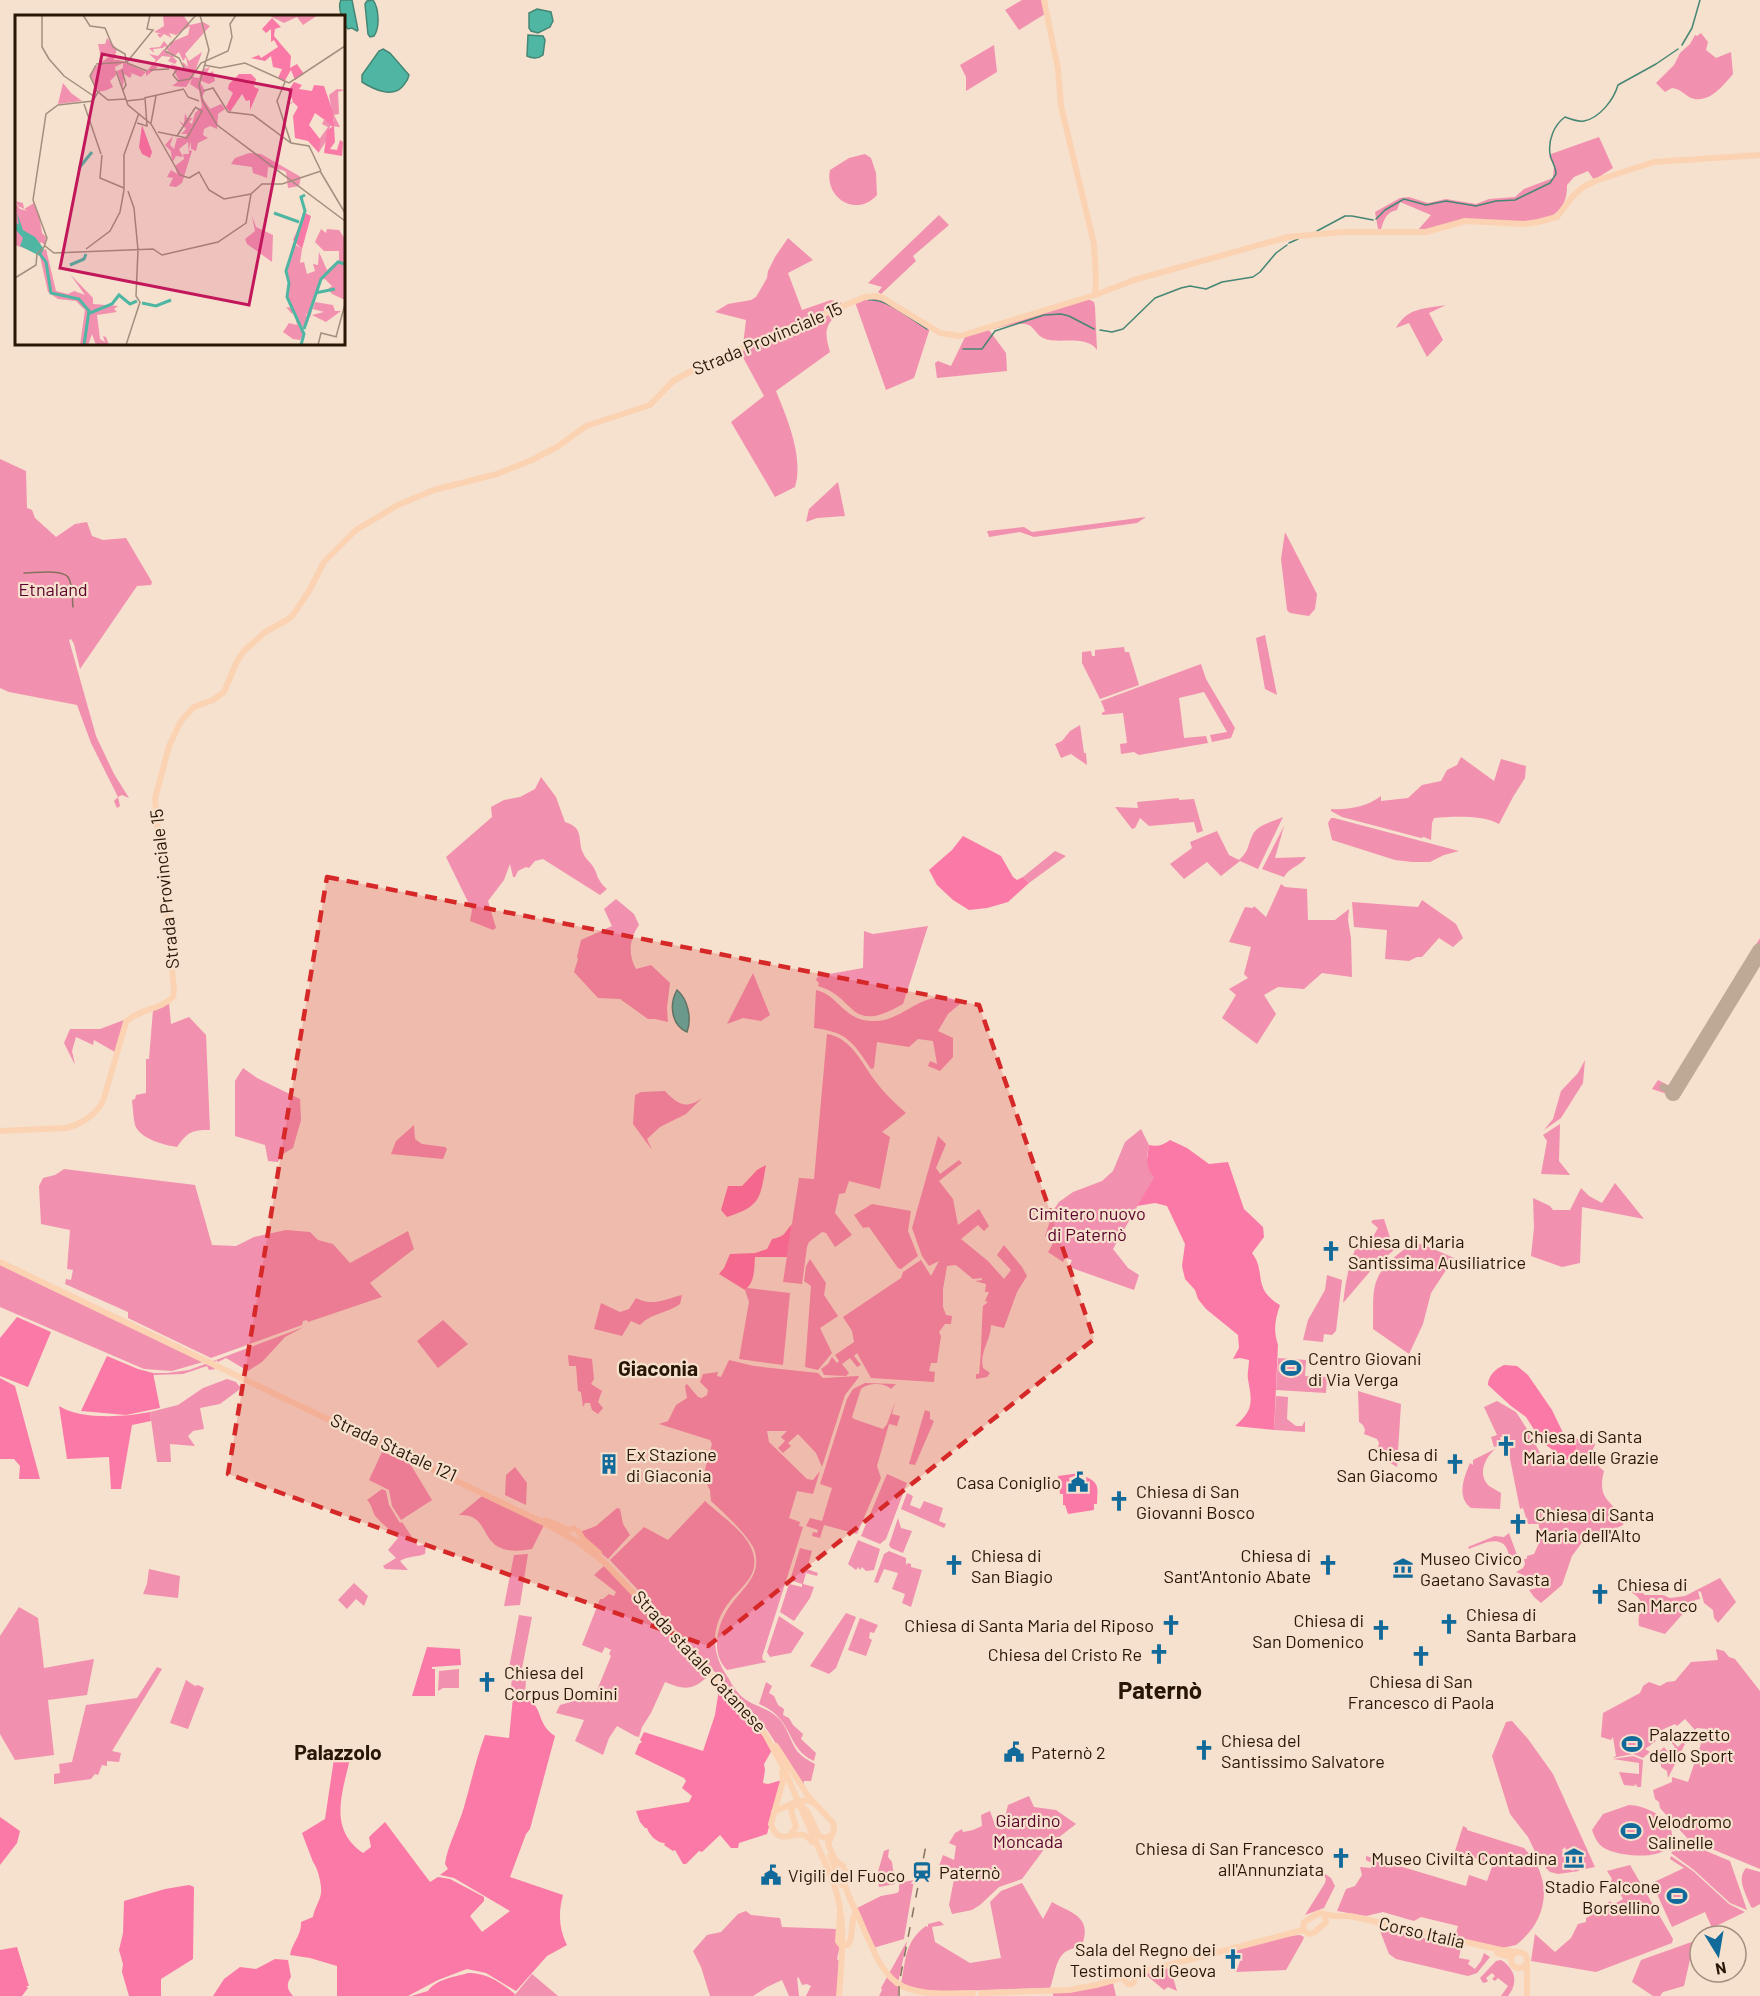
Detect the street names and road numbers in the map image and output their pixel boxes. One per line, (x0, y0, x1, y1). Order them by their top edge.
street label: Strada Provinciale 15 (689, 296, 845, 380)
street label: Strada Provinciale 15 (145, 808, 183, 970)
street label: Strada Statale 121 (327, 1408, 461, 1486)
street label: Strada statale Catanese (629, 1586, 771, 1736)
street label: Corso Italia (1377, 1911, 1467, 1953)

